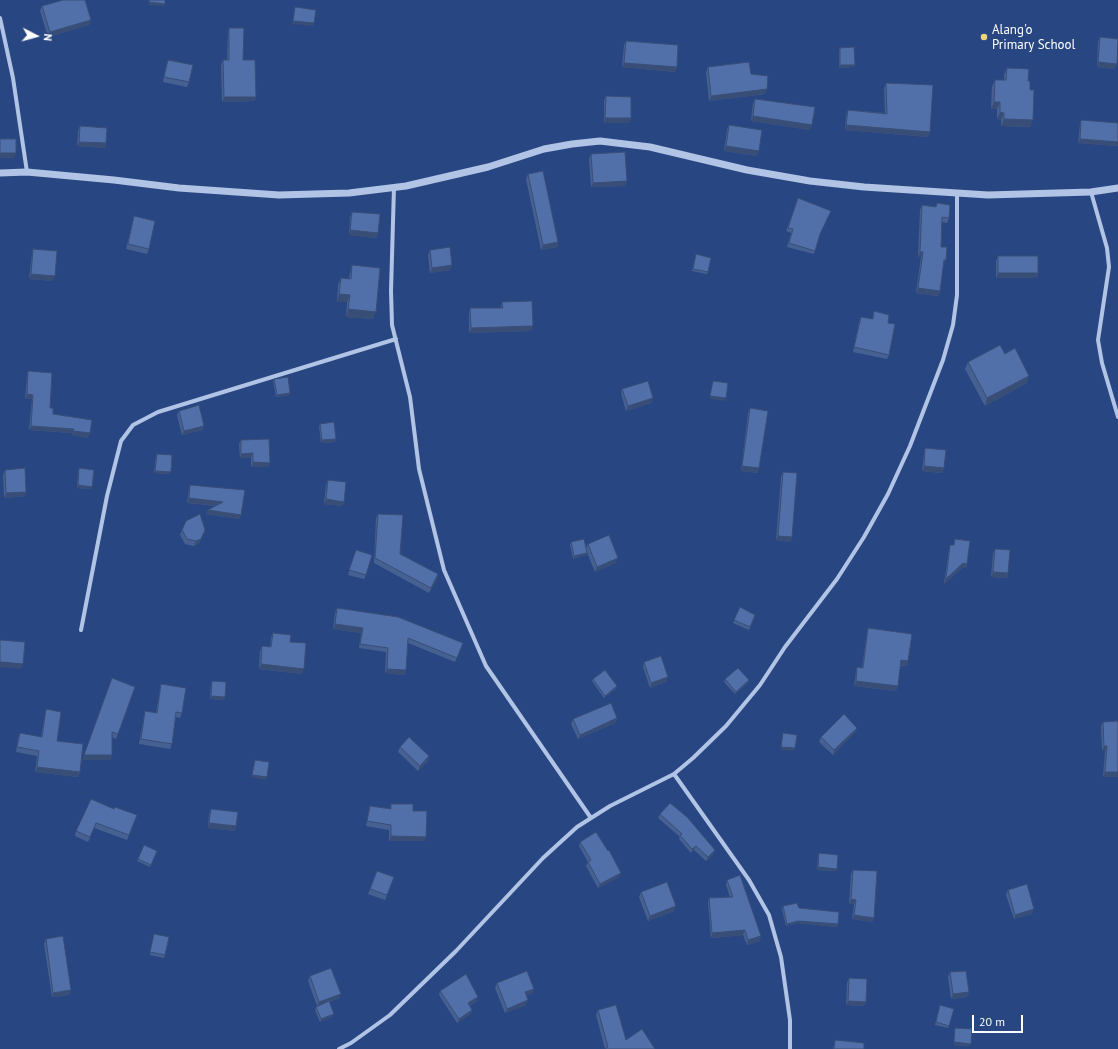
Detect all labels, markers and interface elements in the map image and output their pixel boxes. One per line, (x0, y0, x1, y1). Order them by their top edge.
north arrow (16, 16, 56, 56)
place label: Alang'o Primary School (992, 22, 1075, 53)
marker: Alang'o Primary School (979, 32, 989, 42)
text: N (41, 33, 55, 42)
scale bar (974, 1007, 1025, 1033)
text: 20 m (979, 1014, 1005, 1029)

